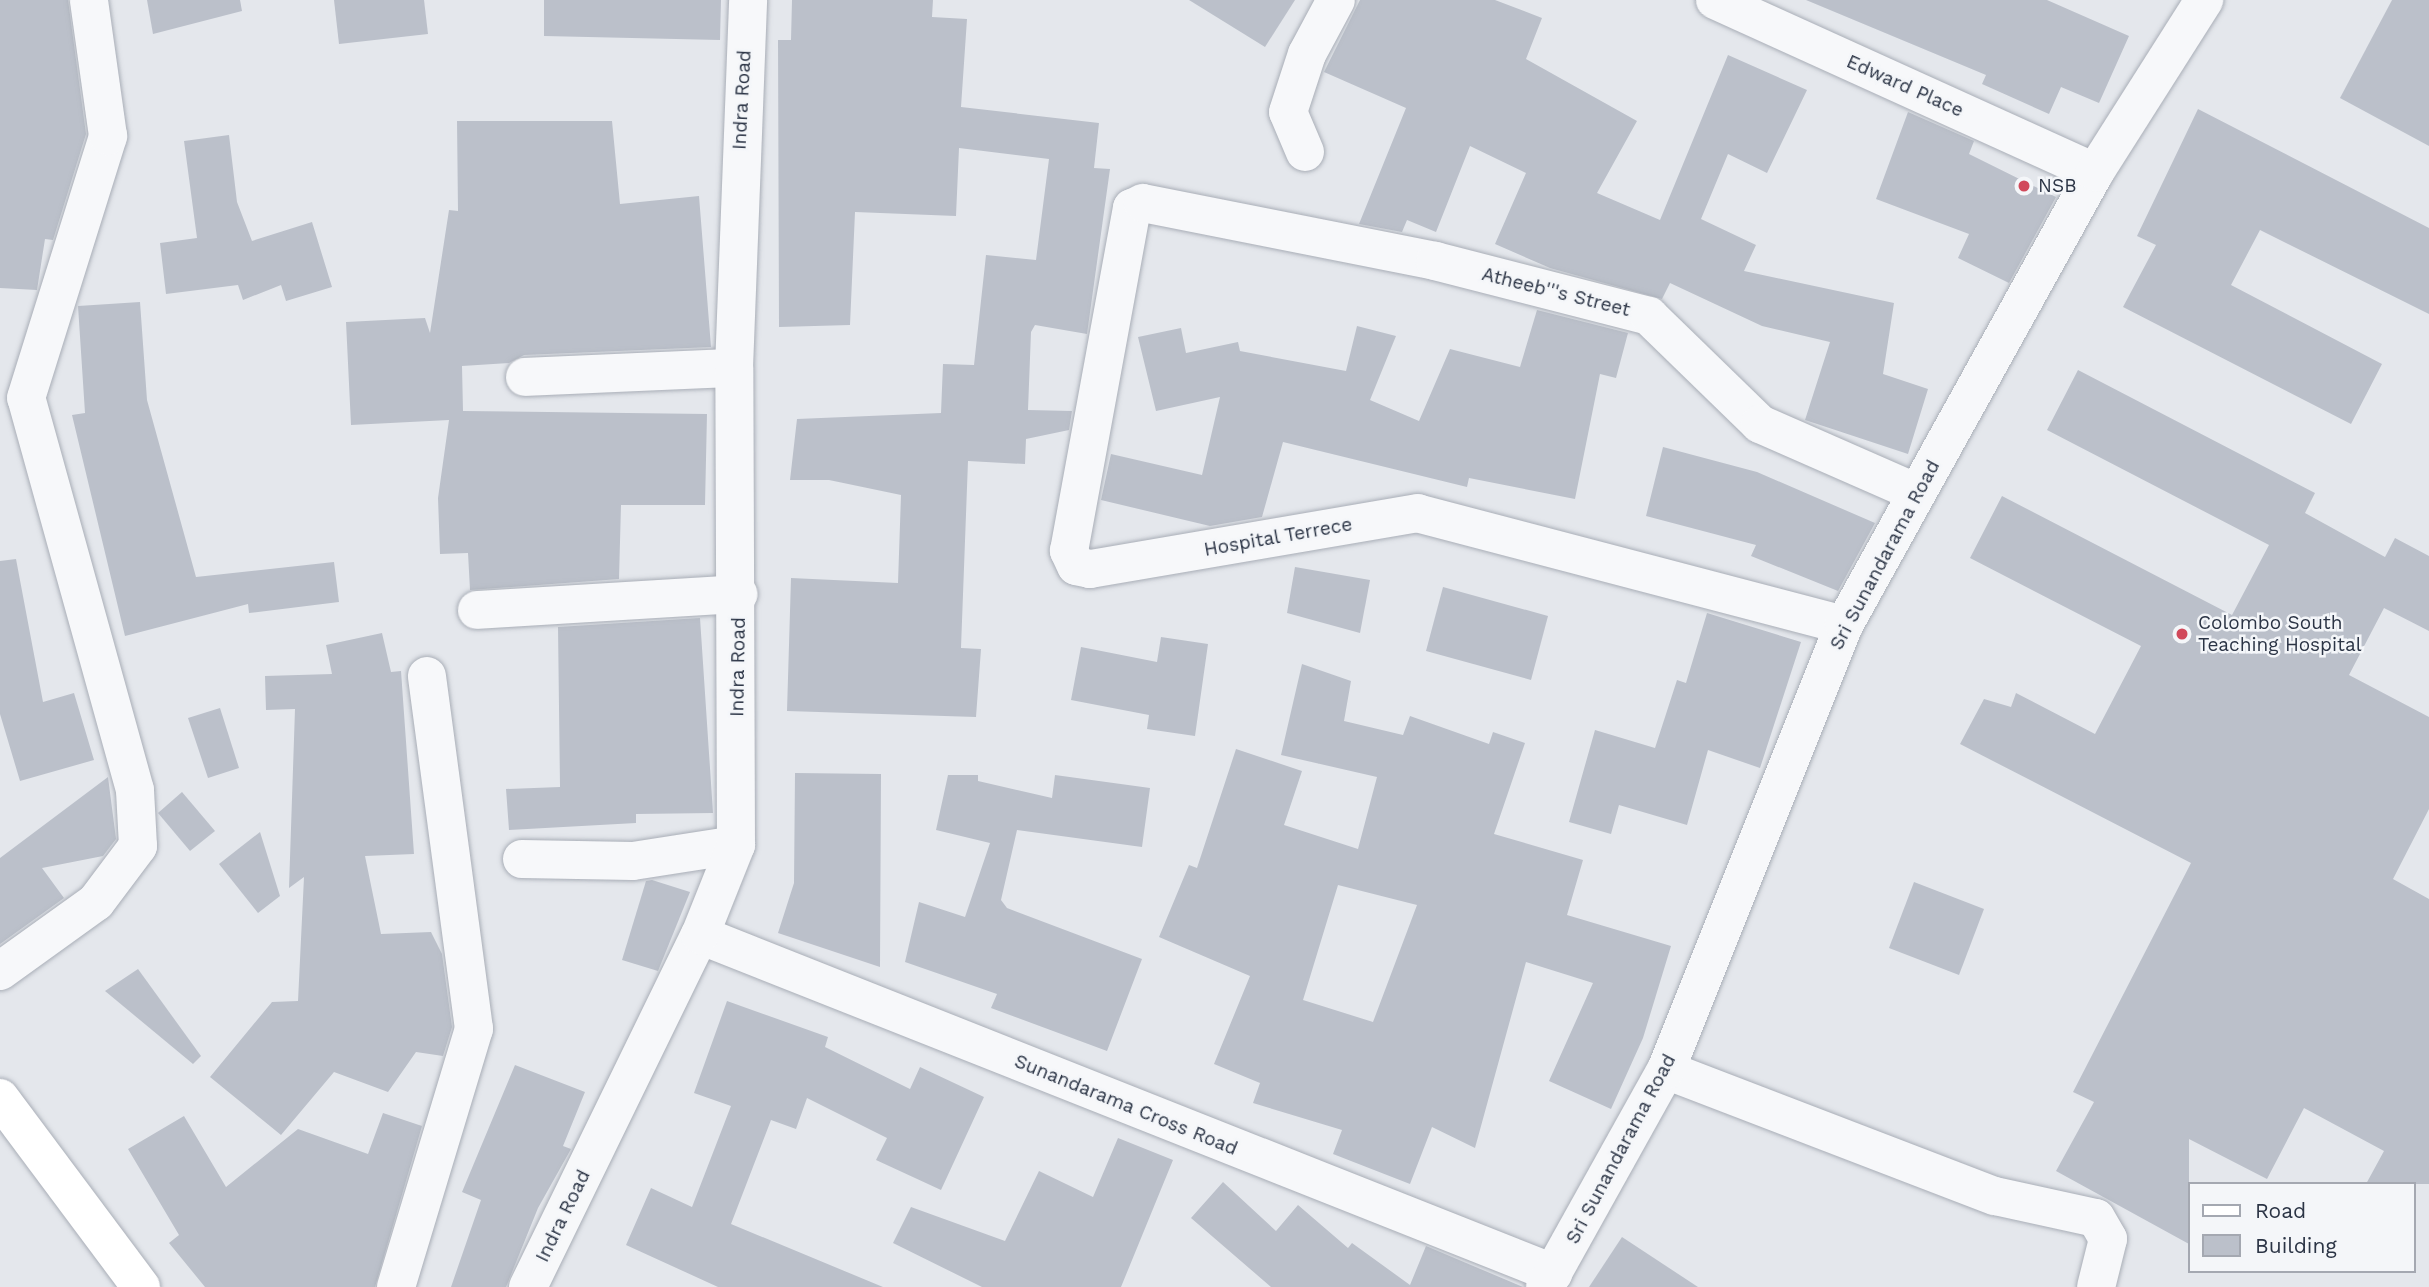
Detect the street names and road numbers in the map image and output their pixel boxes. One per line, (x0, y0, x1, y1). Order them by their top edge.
street label: Indra Road (728, 49, 756, 151)
street label: Edward Place (1843, 50, 1967, 122)
street label: Atheeb'''s Street (1480, 263, 1632, 321)
street label: Sri Sunandarama Road (1825, 456, 1945, 654)
street label: Hospital Terrece (1202, 513, 1354, 561)
street label: Indra Road (726, 617, 750, 717)
street label: Sunandarama Cross Road (1011, 1050, 1241, 1160)
street label: Sri Sunandarama Road (1561, 1050, 1681, 1248)
street label: Indra Road (531, 1166, 595, 1266)

